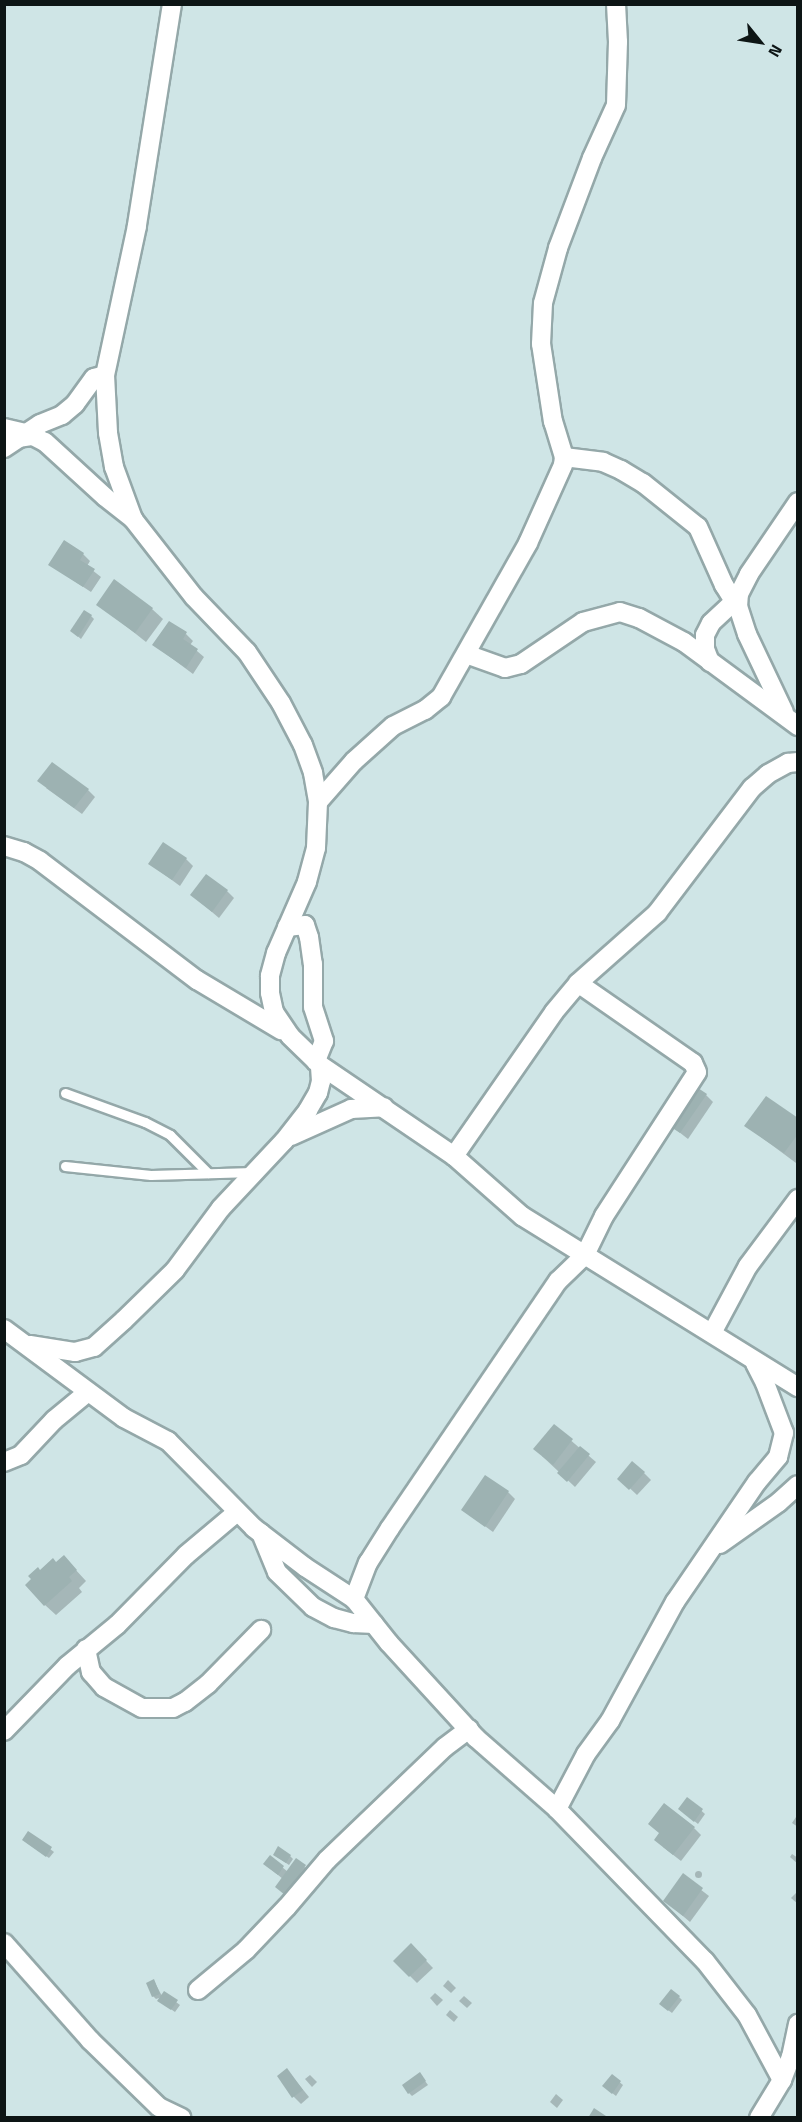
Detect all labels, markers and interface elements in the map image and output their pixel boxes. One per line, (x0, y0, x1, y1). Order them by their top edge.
north arrow (730, 12, 790, 72)
text: N (762, 40, 789, 62)

